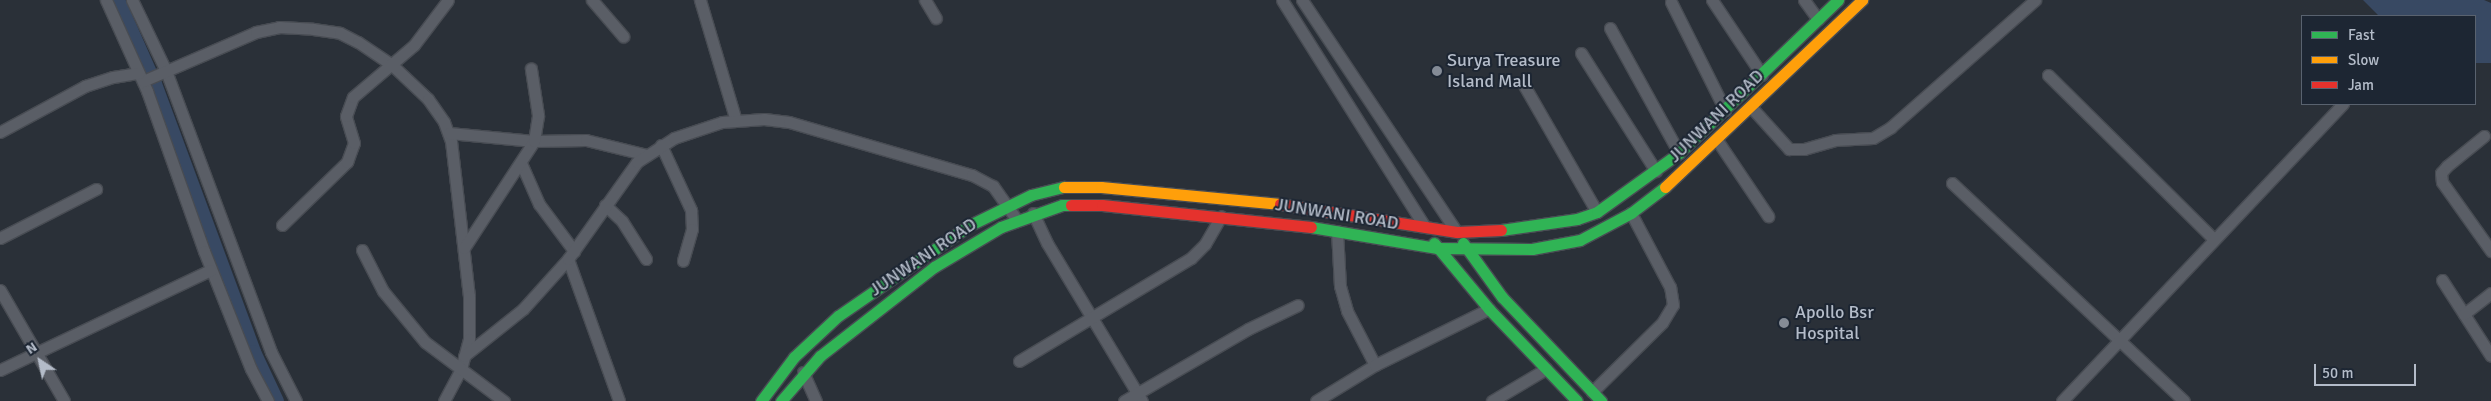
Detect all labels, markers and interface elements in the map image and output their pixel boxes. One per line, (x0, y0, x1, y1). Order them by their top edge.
legend (2301, 15, 2476, 105)
text: Fast (2348, 26, 2375, 44)
place label: Surya Treasure Island Mall (1447, 50, 1561, 92)
text: Slow (2348, 51, 2379, 69)
marker: Surya Treasure Island Mall (1431, 65, 1443, 77)
street label: JUNWANI ROAD (1664, 65, 1768, 167)
text: Jam (2348, 76, 2374, 94)
street label: JUNWANI ROAD (1274, 194, 1400, 234)
street label: JUNWANI ROAD (865, 213, 981, 301)
place label: Apollo Bsr Hospital (1795, 302, 1874, 344)
marker: Apollo Bsr Hospital (1777, 316, 1791, 330)
north arrow (15, 336, 65, 386)
text: N (23, 338, 40, 358)
scale bar (2316, 354, 2418, 386)
text: 50 m (2322, 364, 2353, 382)

